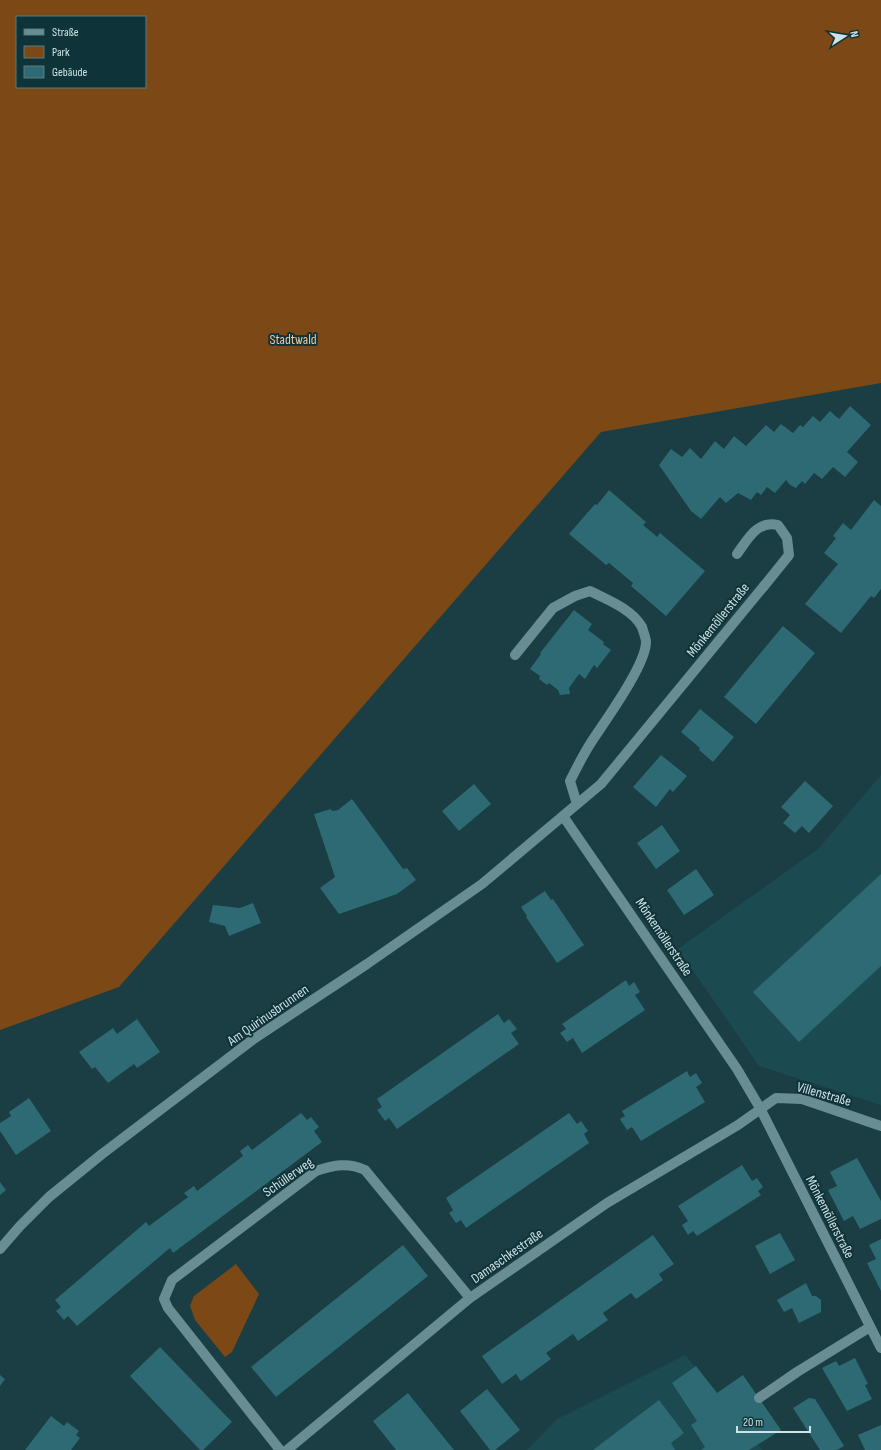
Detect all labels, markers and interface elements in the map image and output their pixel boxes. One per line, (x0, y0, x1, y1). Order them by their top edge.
legend (16, 16, 146, 88)
north arrow (825, 16, 865, 56)
text: Straße (52, 25, 79, 40)
text: N (847, 30, 861, 38)
text: Park (52, 45, 70, 60)
text: Gebäude (52, 65, 87, 80)
park label: Stadtwald (269, 331, 317, 348)
street label: Mönkemöllerstraße (683, 580, 753, 660)
street label: Mönkemöllerstraße (632, 895, 696, 979)
street label: Am Quirinusbrunnen (223, 981, 312, 1050)
street label: Villenstraße (795, 1078, 853, 1110)
street label: Schüllerweg (260, 1153, 317, 1200)
street label: Mönkemöllerstraße (802, 1173, 858, 1261)
street label: Damaschkestraße (468, 1225, 546, 1287)
scale bar (737, 1408, 810, 1434)
text: 20 m (743, 1415, 763, 1430)

